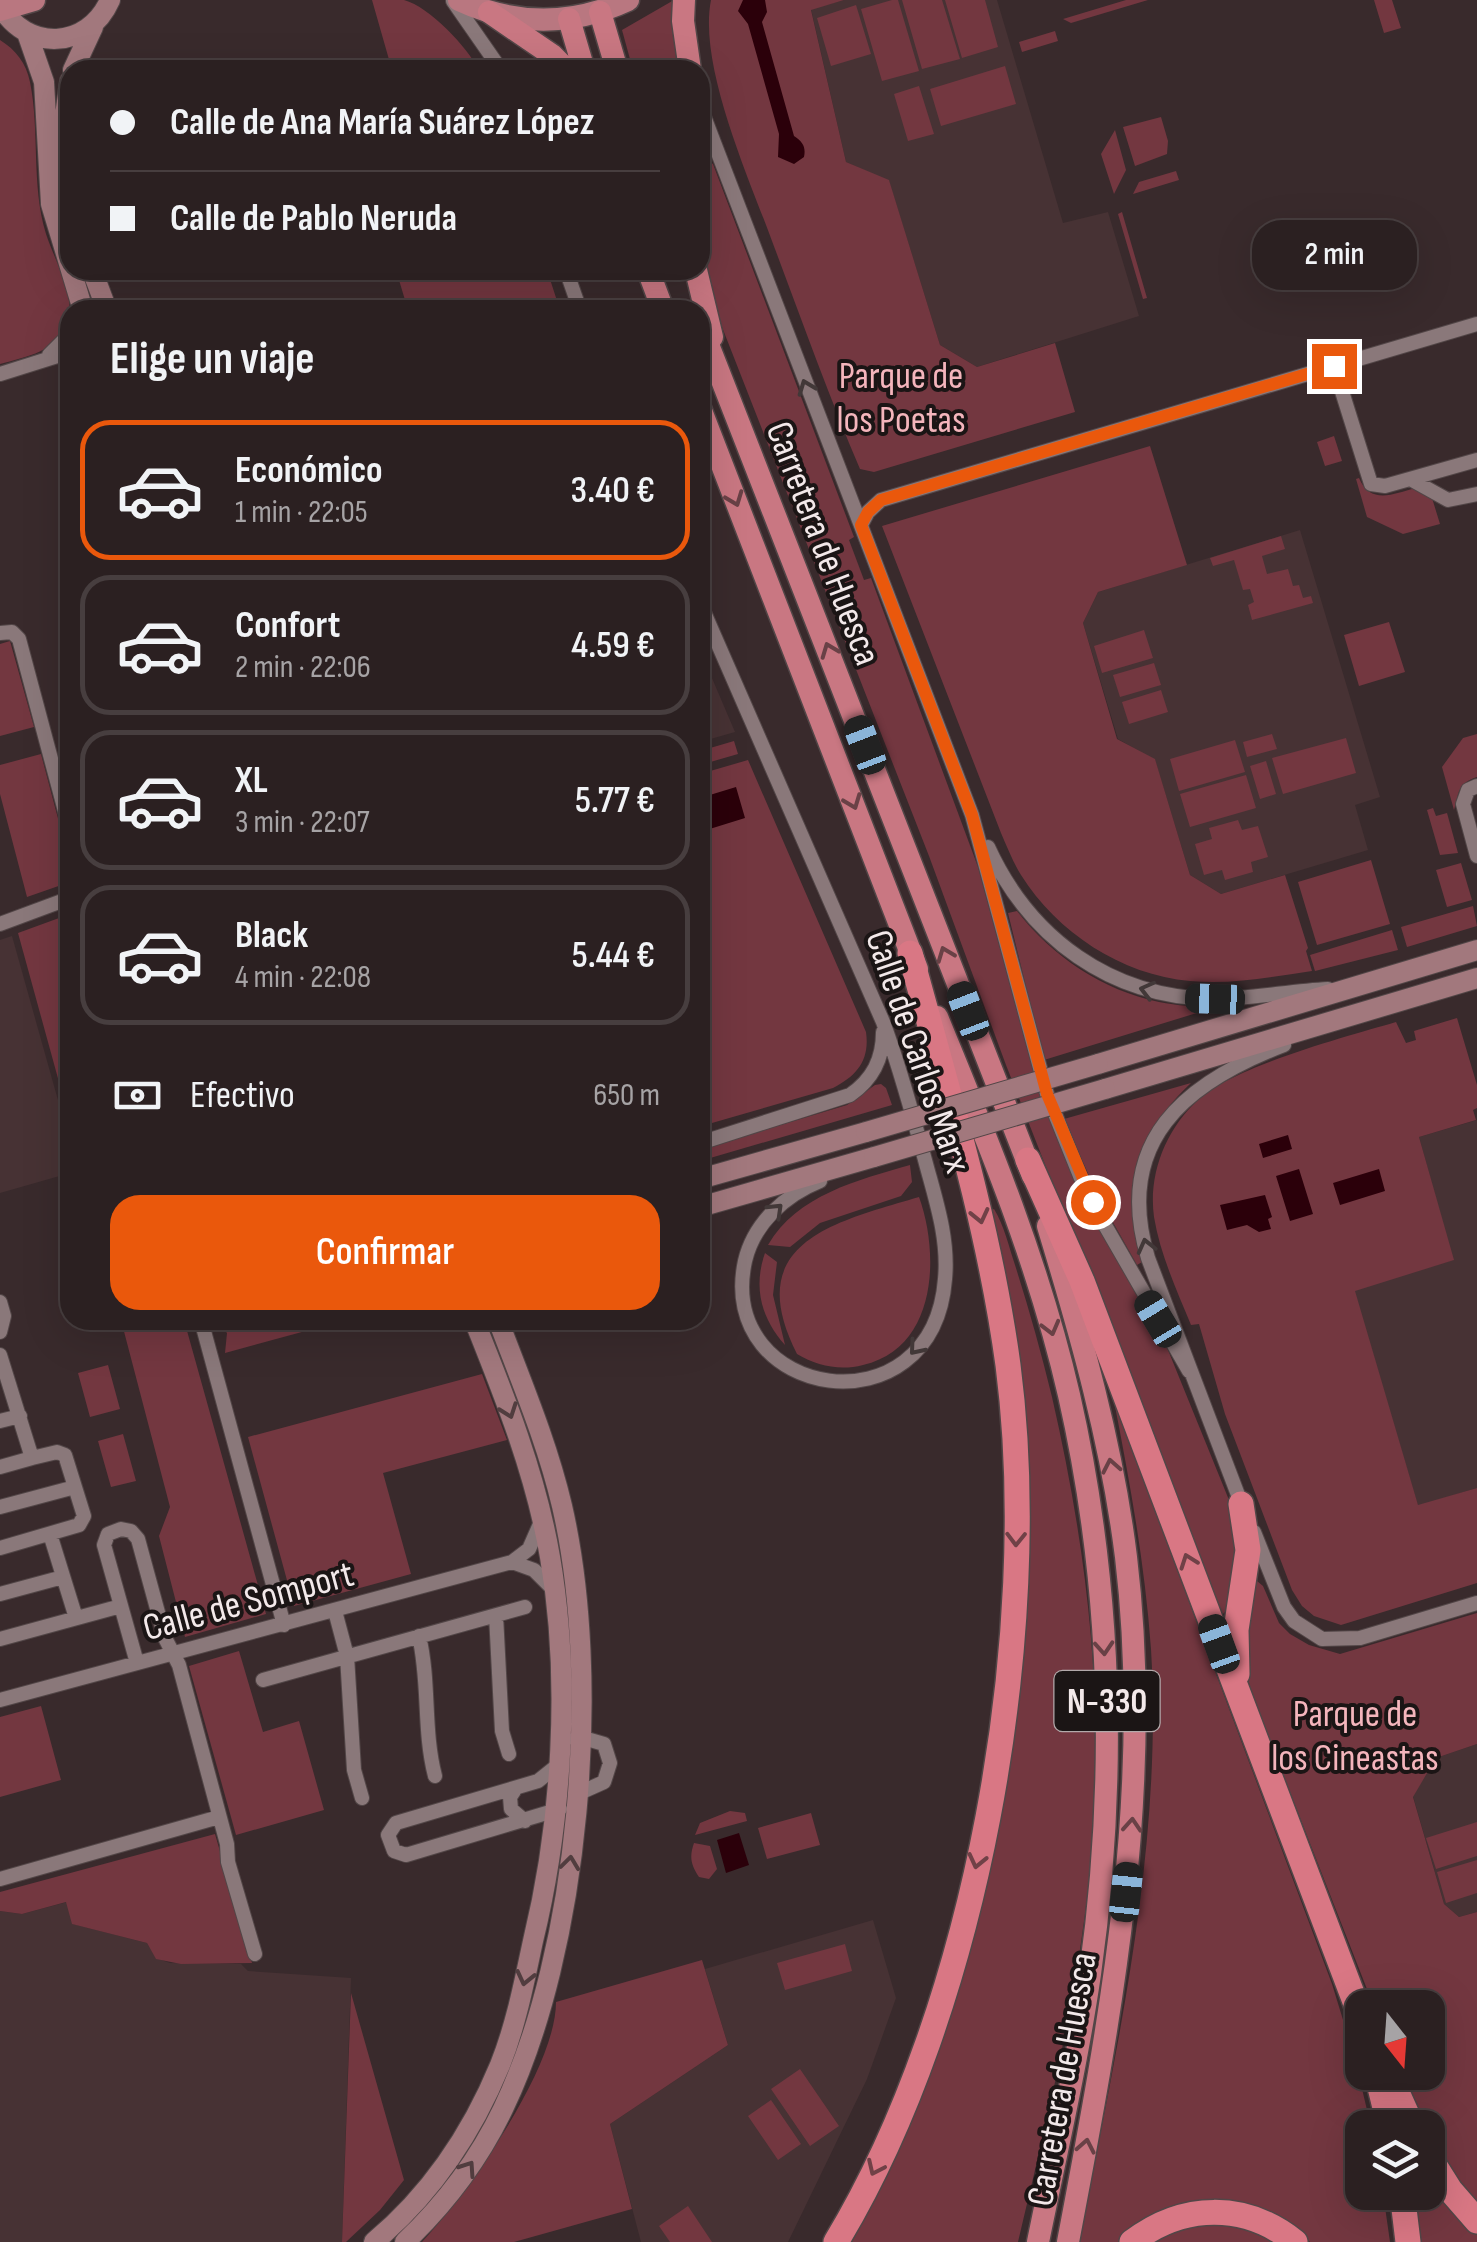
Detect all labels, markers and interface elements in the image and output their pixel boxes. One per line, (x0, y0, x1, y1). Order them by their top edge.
text: Calle de Ana María Suárez López (170, 100, 594, 145)
text: Calle de Pablo Neruda (170, 196, 457, 241)
callout: 2 min (1252, 221, 1416, 291)
text: 2 min (1305, 235, 1364, 274)
text: Elige un viaje (110, 332, 315, 387)
route end (1312, 344, 1357, 389)
park label: Parque de los Poetas (836, 354, 966, 443)
one-way arrow (798, 379, 818, 396)
street label: Carretera de Huesca (756, 416, 890, 672)
icon: car (115, 445, 205, 535)
text: Económico (235, 448, 383, 493)
text: 3.40 € (571, 468, 655, 513)
one-way arrow (724, 489, 744, 507)
text: 1 min · 22:05 (235, 493, 368, 532)
icon: car (115, 600, 205, 690)
text: Confort (235, 603, 340, 648)
text: 4.59 € (571, 623, 655, 668)
one-way arrow (820, 643, 840, 660)
text: 2 min · 22:06 (235, 648, 371, 687)
car (840, 712, 890, 778)
icon: car (115, 755, 205, 845)
text: XL (235, 758, 268, 803)
text: 5.77 € (575, 778, 655, 823)
one-way arrow (841, 792, 861, 810)
text: 3 min · 22:07 (235, 803, 370, 842)
icon: car (115, 910, 205, 1000)
text: Black (235, 913, 308, 958)
street label: Calle de Carlos Marx (855, 924, 980, 1179)
text: 5.44 € (572, 933, 655, 978)
one-way arrow (937, 946, 957, 963)
text: 4 min · 22:08 (235, 958, 371, 997)
car (943, 978, 993, 1044)
one-way arrow (1139, 981, 1156, 1002)
car (1184, 983, 1246, 1015)
icon: cash (110, 1068, 165, 1123)
text: Efectivo (190, 1073, 295, 1118)
text: 650 m (593, 1076, 660, 1115)
route start (1071, 1180, 1116, 1225)
button: Confirmar (110, 1195, 660, 1310)
one-way arrow (764, 1204, 782, 1222)
one-way arrow (969, 1207, 990, 1224)
one-way arrow (1136, 1238, 1157, 1255)
car (1130, 1286, 1186, 1352)
one-way arrow (1040, 1319, 1061, 1336)
one-way arrow (910, 1336, 928, 1355)
one-way arrow (497, 1401, 518, 1418)
one-way arrow (1101, 1458, 1122, 1475)
one-way arrow (1006, 1531, 1027, 1547)
street label: Calle de Somport (138, 1552, 358, 1651)
one-way arrow (1179, 1553, 1200, 1570)
car (1195, 1611, 1243, 1677)
one-way arrow (1093, 1640, 1114, 1656)
road number: N-330 (1054, 1671, 1160, 1731)
park label: Parque de los Cineastas (1271, 1692, 1439, 1781)
one-way arrow (1121, 1816, 1142, 1832)
one-way arrow (968, 1852, 989, 1869)
one-way arrow (559, 1854, 580, 1870)
car (1108, 1861, 1144, 1923)
street label: Carretera de Huesca (1018, 1949, 1107, 2210)
one-way arrow (516, 1969, 537, 1986)
north arrow (1345, 1990, 1445, 2090)
map controls (1345, 1990, 1445, 2210)
button: layers (1345, 2110, 1445, 2210)
one-way arrow (1075, 2138, 1096, 2154)
one-way arrow (867, 2158, 887, 2176)
one-way arrow (456, 2161, 474, 2179)

